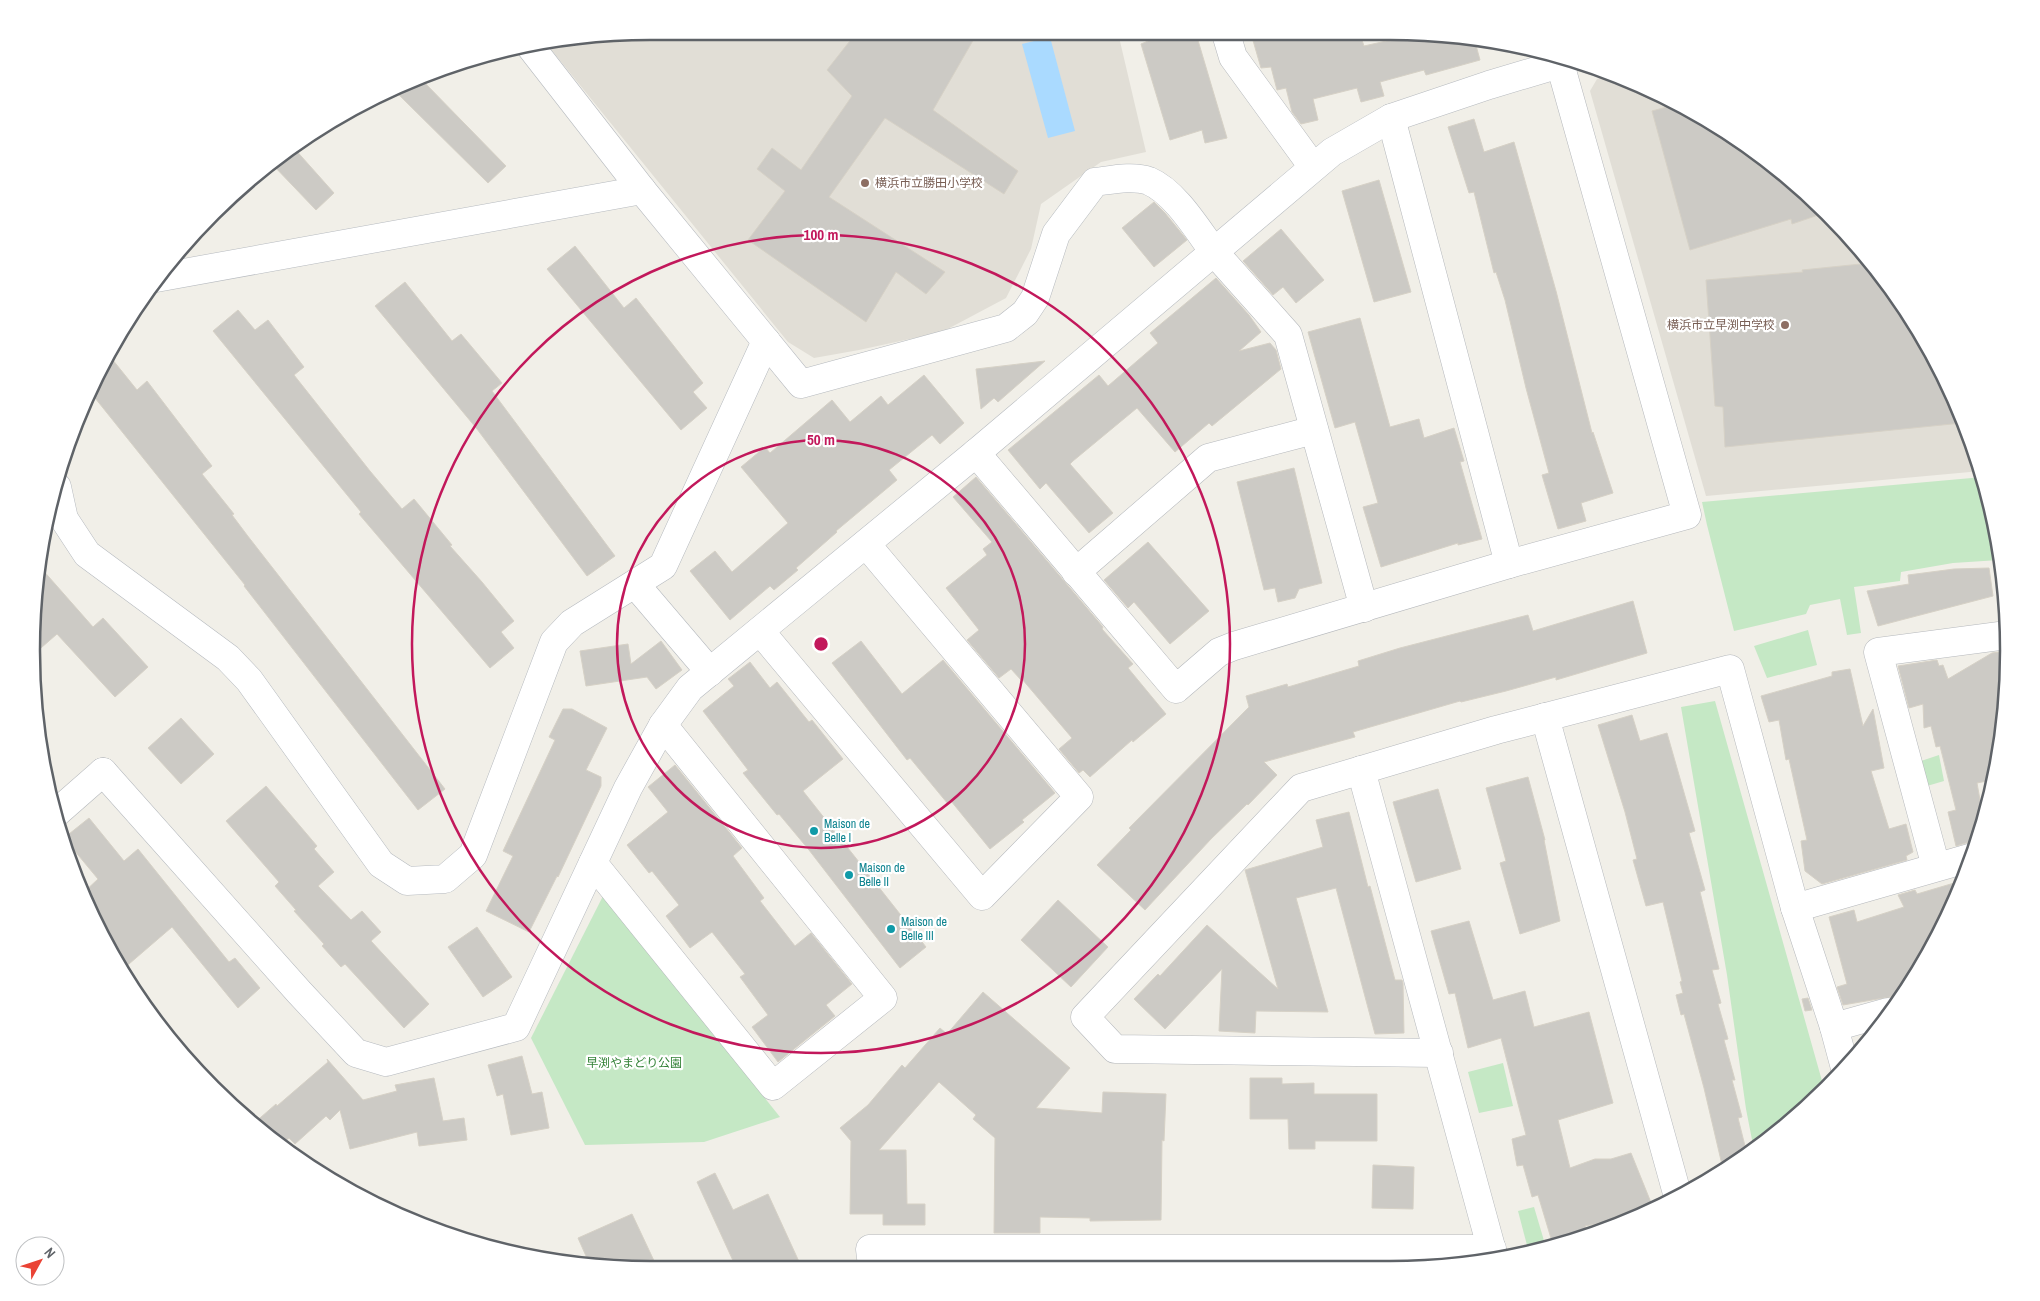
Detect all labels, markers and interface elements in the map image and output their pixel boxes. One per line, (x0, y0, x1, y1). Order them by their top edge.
place label: 横浜市立勝田小学校 (875, 175, 983, 191)
marker: 横浜市立勝田小学校 (859, 177, 871, 189)
text: 100 m (804, 224, 838, 245)
place label: 横浜市立早渕中学校 (1667, 317, 1775, 333)
marker: 横浜市立早渕中学校 (1779, 319, 1791, 331)
text: 50 m (807, 429, 835, 450)
centre of rings (812, 635, 830, 653)
place label: Maison de Belle I (824, 816, 870, 846)
marker: Maison de Belle I (808, 825, 820, 837)
place label: Maison de Belle II (859, 860, 905, 890)
marker: Maison de Belle II (843, 869, 855, 881)
place label: Maison de Belle III (901, 914, 947, 944)
marker: Maison de Belle III (885, 923, 897, 935)
park label: 早渕やまどり公園 (586, 1055, 682, 1071)
north arrow (15, 1236, 65, 1286)
text: N (40, 1244, 60, 1262)

